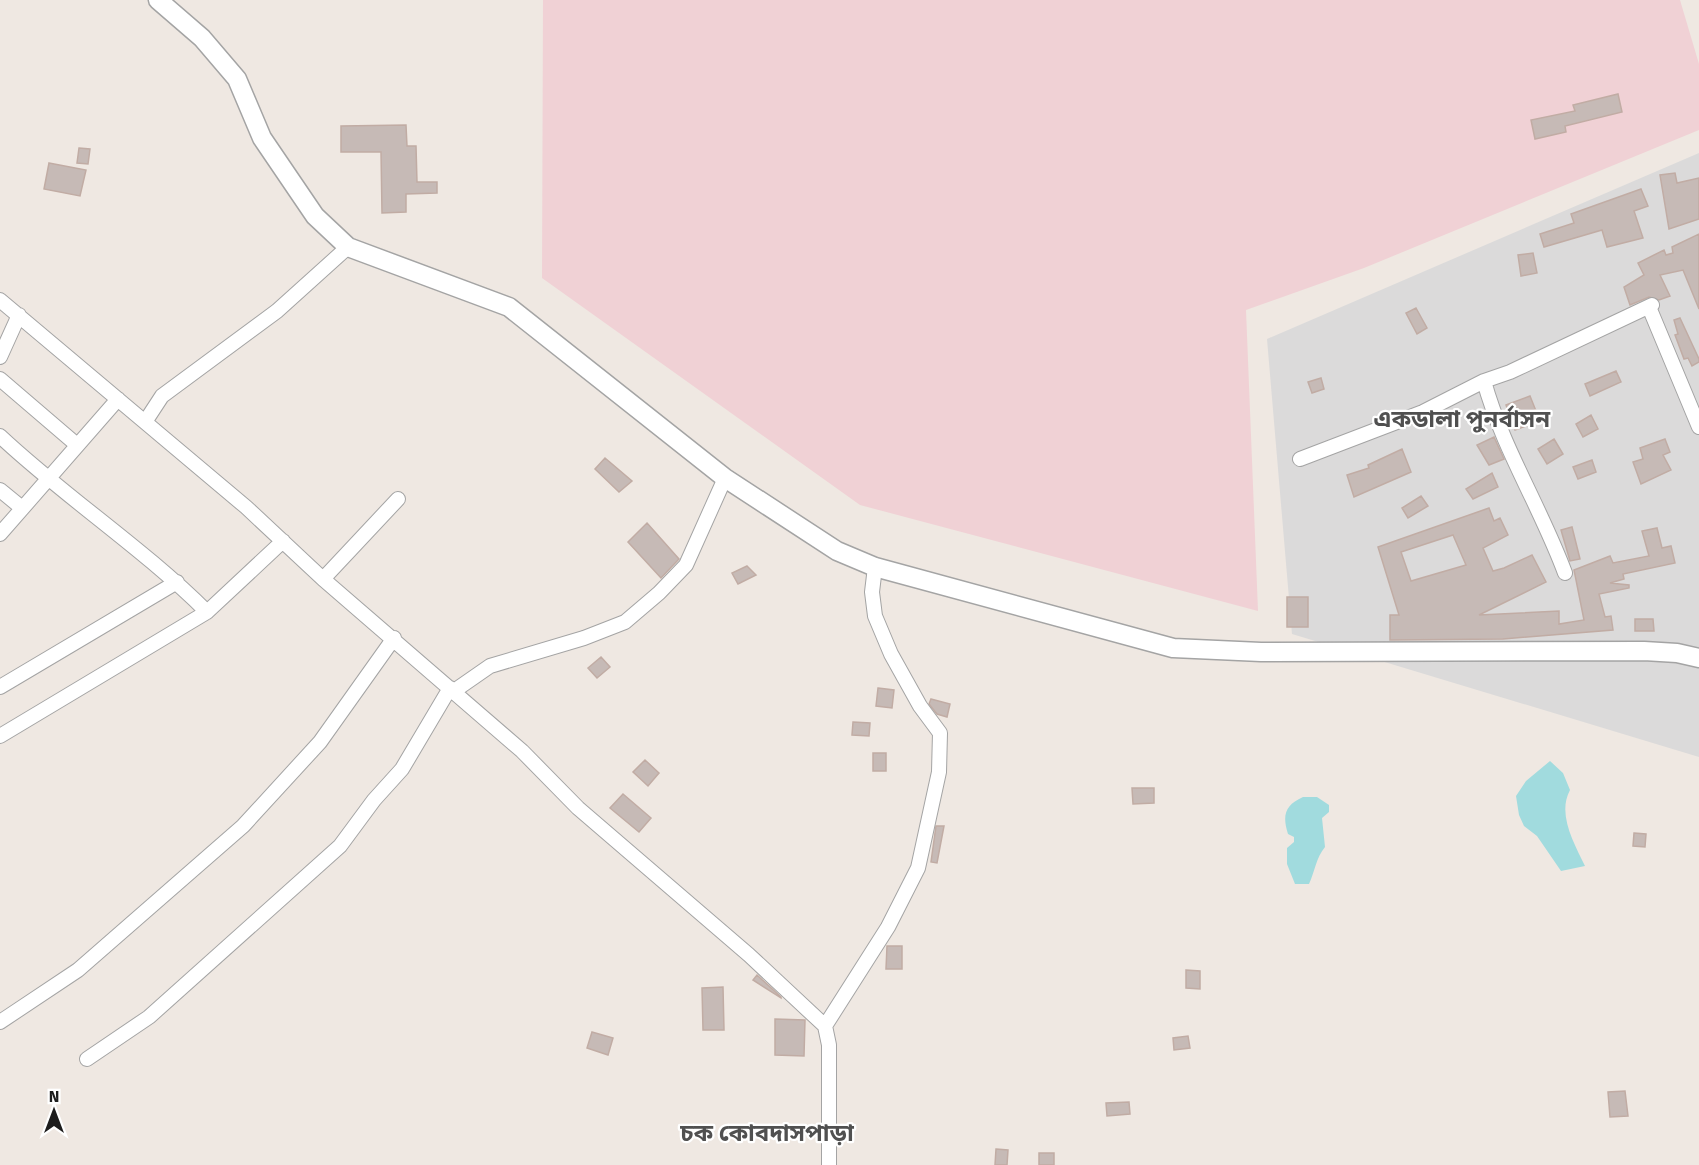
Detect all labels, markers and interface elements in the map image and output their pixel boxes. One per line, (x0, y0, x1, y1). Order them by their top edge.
district label: একডালা পুনর্বাসন (1374, 405, 1551, 433)
north arrow (24, 1081, 84, 1141)
text: N (49, 1087, 59, 1106)
district label: চক কোবদাসপাড়া (679, 1119, 855, 1147)

